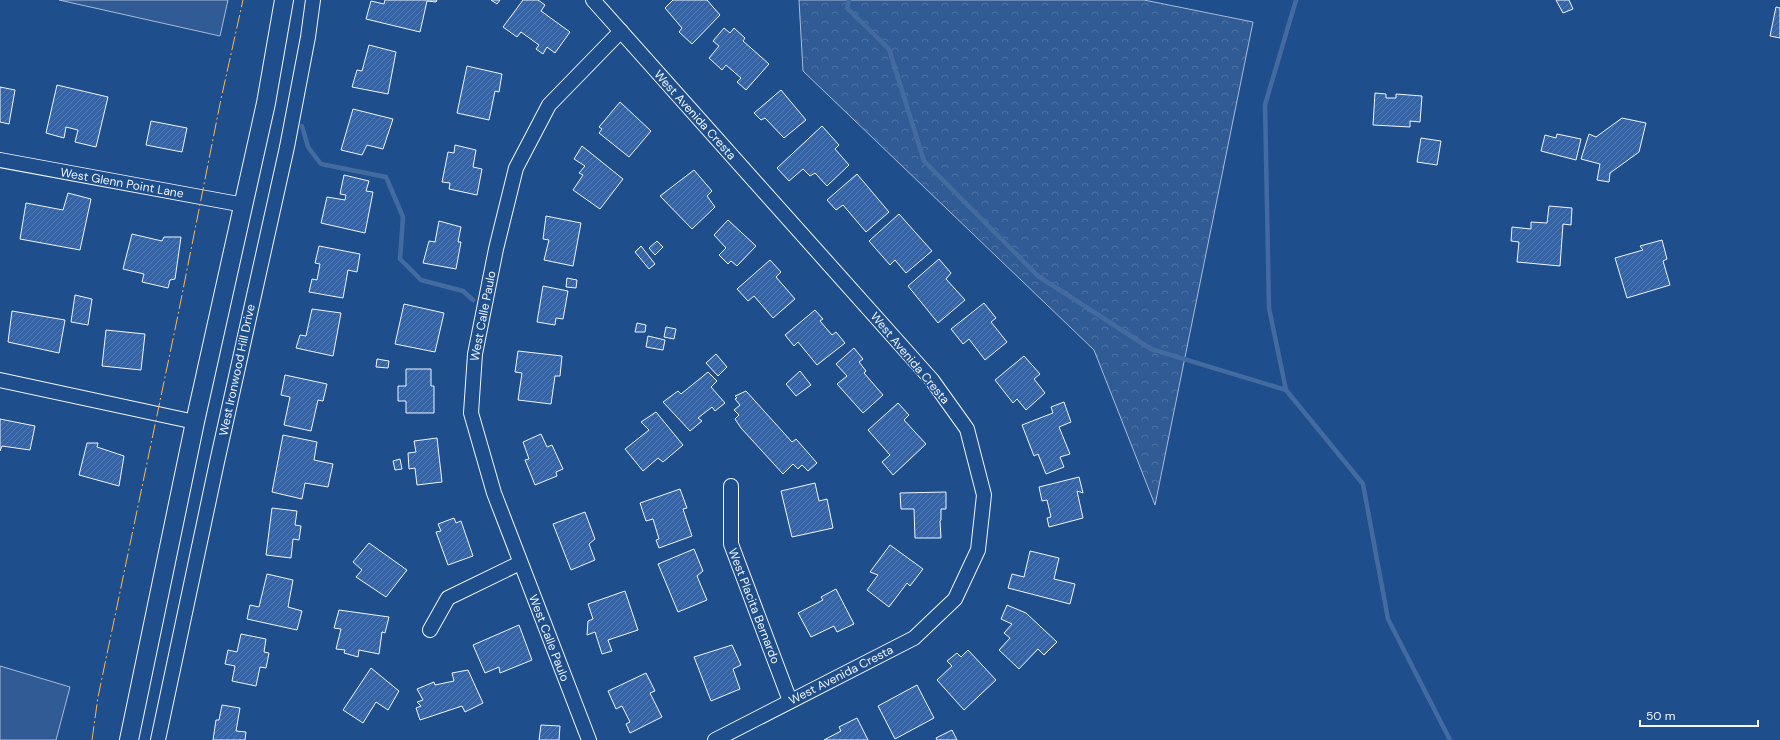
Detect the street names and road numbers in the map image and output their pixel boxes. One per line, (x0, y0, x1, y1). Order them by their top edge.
street label: West Avenida Cresta (650, 67, 740, 163)
street label: West Glenn Point Lane (59, 164, 185, 202)
street label: West Calle Paulo (466, 269, 500, 363)
street label: West Ironwood Hill Drive (215, 302, 259, 437)
street label: West Avenida Cresta (867, 309, 953, 407)
street label: West Placita Bernardo (725, 546, 783, 666)
street label: West Calle Paulo (525, 592, 573, 684)
street label: West Avenida Cresta (786, 642, 896, 708)

